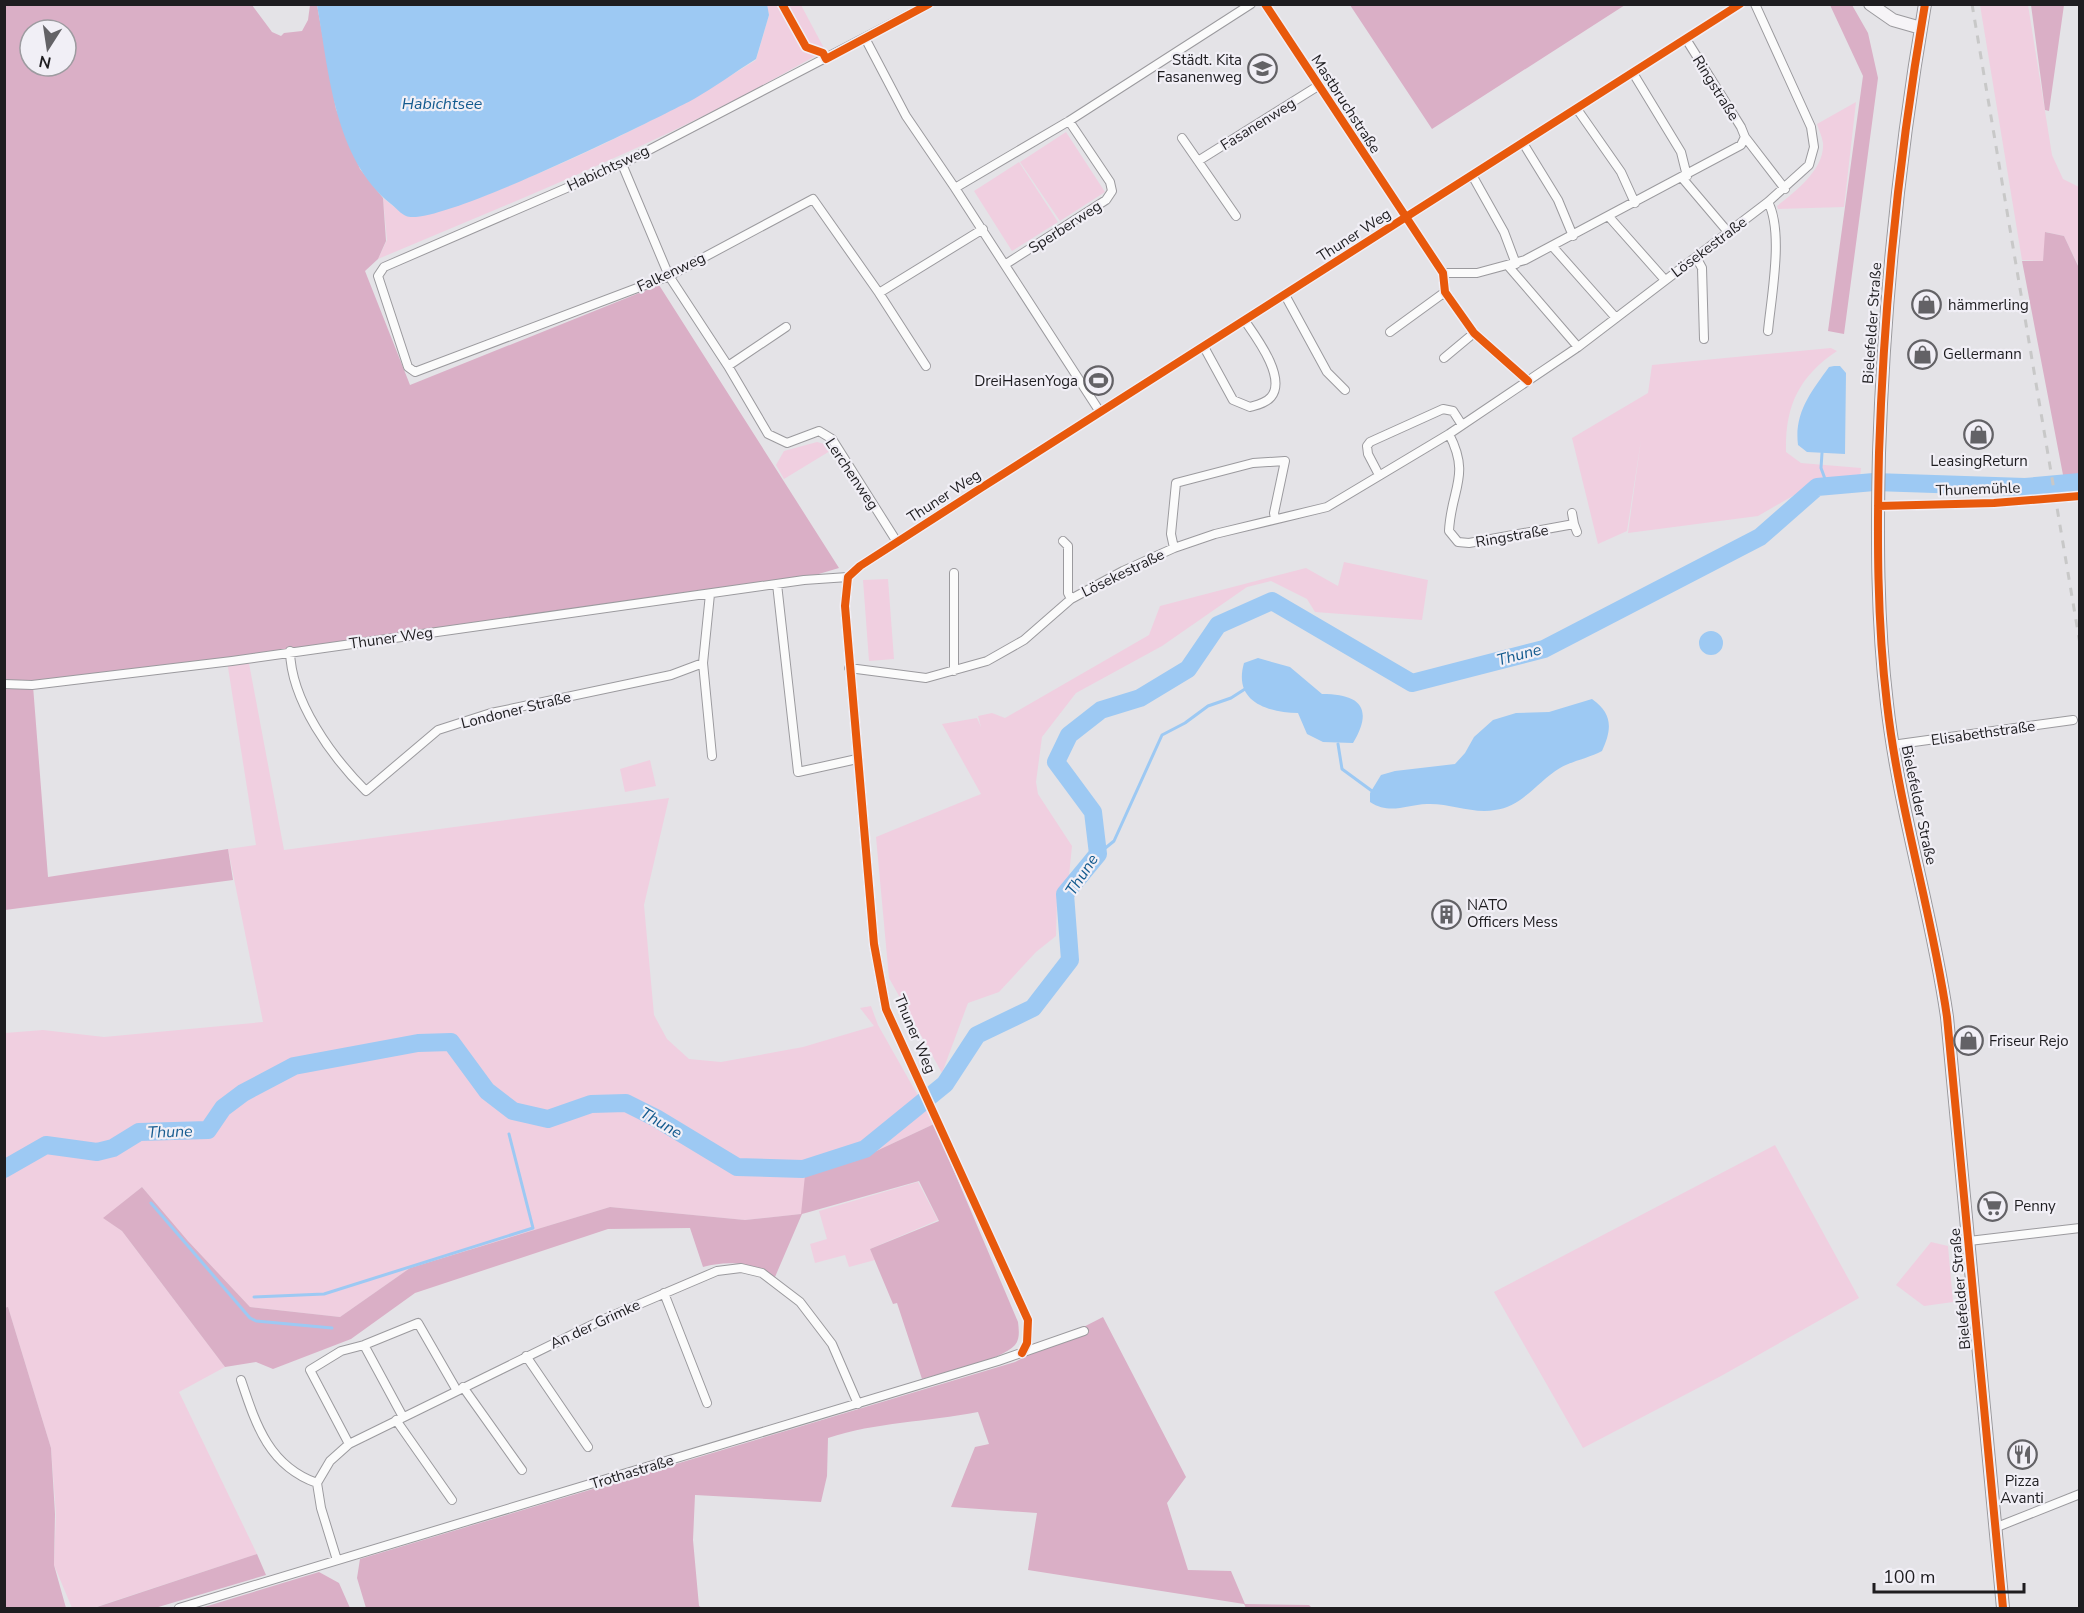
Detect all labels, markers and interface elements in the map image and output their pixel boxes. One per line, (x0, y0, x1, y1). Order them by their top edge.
north arrow (18, 18, 78, 78)
text: N (37, 50, 53, 74)
place label: Städt. Kita Fasanenweg (1157, 50, 1242, 87)
street label: Mastbruchstraße (1307, 51, 1385, 157)
street label: Ringstraße (1688, 51, 1744, 125)
school or university icon: Städt. Kita Fasanenweg (1247, 53, 1279, 85)
water label: Habichtsee (402, 93, 483, 115)
street label: Fasanenweg (1217, 93, 1299, 155)
street label: Habichtsweg (564, 140, 652, 196)
street label: Sperberweg (1025, 196, 1105, 258)
street label: Thuner Weg (1313, 204, 1395, 266)
street label: Lösekestraße (1667, 212, 1751, 282)
street label: Falkenweg (634, 247, 708, 297)
street label: Bielefelder Straße (1858, 261, 1886, 385)
shop icon: hämmerling (1911, 289, 1943, 321)
place label: hämmerling (1948, 295, 2029, 315)
shop icon: Gellermann (1906, 338, 1938, 370)
place label: Gellermann (1943, 344, 2022, 364)
sports icon: DreiHasenYoga (1083, 365, 1115, 397)
place label: DreiHasenYoga (974, 371, 1078, 391)
shop icon: LeasingReturn (1963, 418, 1995, 450)
street label: Lerchenweg (821, 434, 883, 514)
place label: LeasingReturn (1930, 451, 2028, 471)
street label: Thuner Weg (903, 465, 985, 527)
street label: Thunemühle (1935, 478, 2021, 500)
street label: Ringstraße (1474, 520, 1550, 552)
street label: Lösekestraße (1078, 544, 1168, 602)
street label: Thuner Weg (348, 622, 434, 654)
water label: Thune (1494, 638, 1544, 671)
street label: Londoner Straße (459, 687, 573, 733)
street label: Elisabethstraße (1930, 716, 2036, 750)
street label: Bielefelder Straße (1897, 743, 1941, 867)
water label: Thune (1060, 850, 1104, 900)
place label: NATO Officers Mess (1467, 895, 1558, 932)
building icon: NATO Officers Mess (1430, 898, 1462, 930)
street label: Thuner Weg (889, 991, 941, 1077)
shop icon: Friseur Rejo (1952, 1025, 1984, 1057)
place label: Friseur Rejo (1989, 1031, 2068, 1051)
water label: Thune (636, 1102, 687, 1144)
water label: Thune (147, 1120, 194, 1144)
supermarket icon: Penny (1977, 1190, 2009, 1222)
place label: Penny (2014, 1196, 2056, 1216)
street label: Bielefelder Straße (1945, 1227, 1975, 1351)
street label: An der Grimke (547, 1294, 643, 1354)
restaurant icon: Pizza Avanti (2006, 1438, 2038, 1470)
street label: Trothastraße (588, 1450, 676, 1494)
place label: Pizza Avanti (2000, 1471, 2044, 1508)
scale bar (1874, 1556, 2024, 1594)
text: 100 m (1883, 1565, 1935, 1589)

